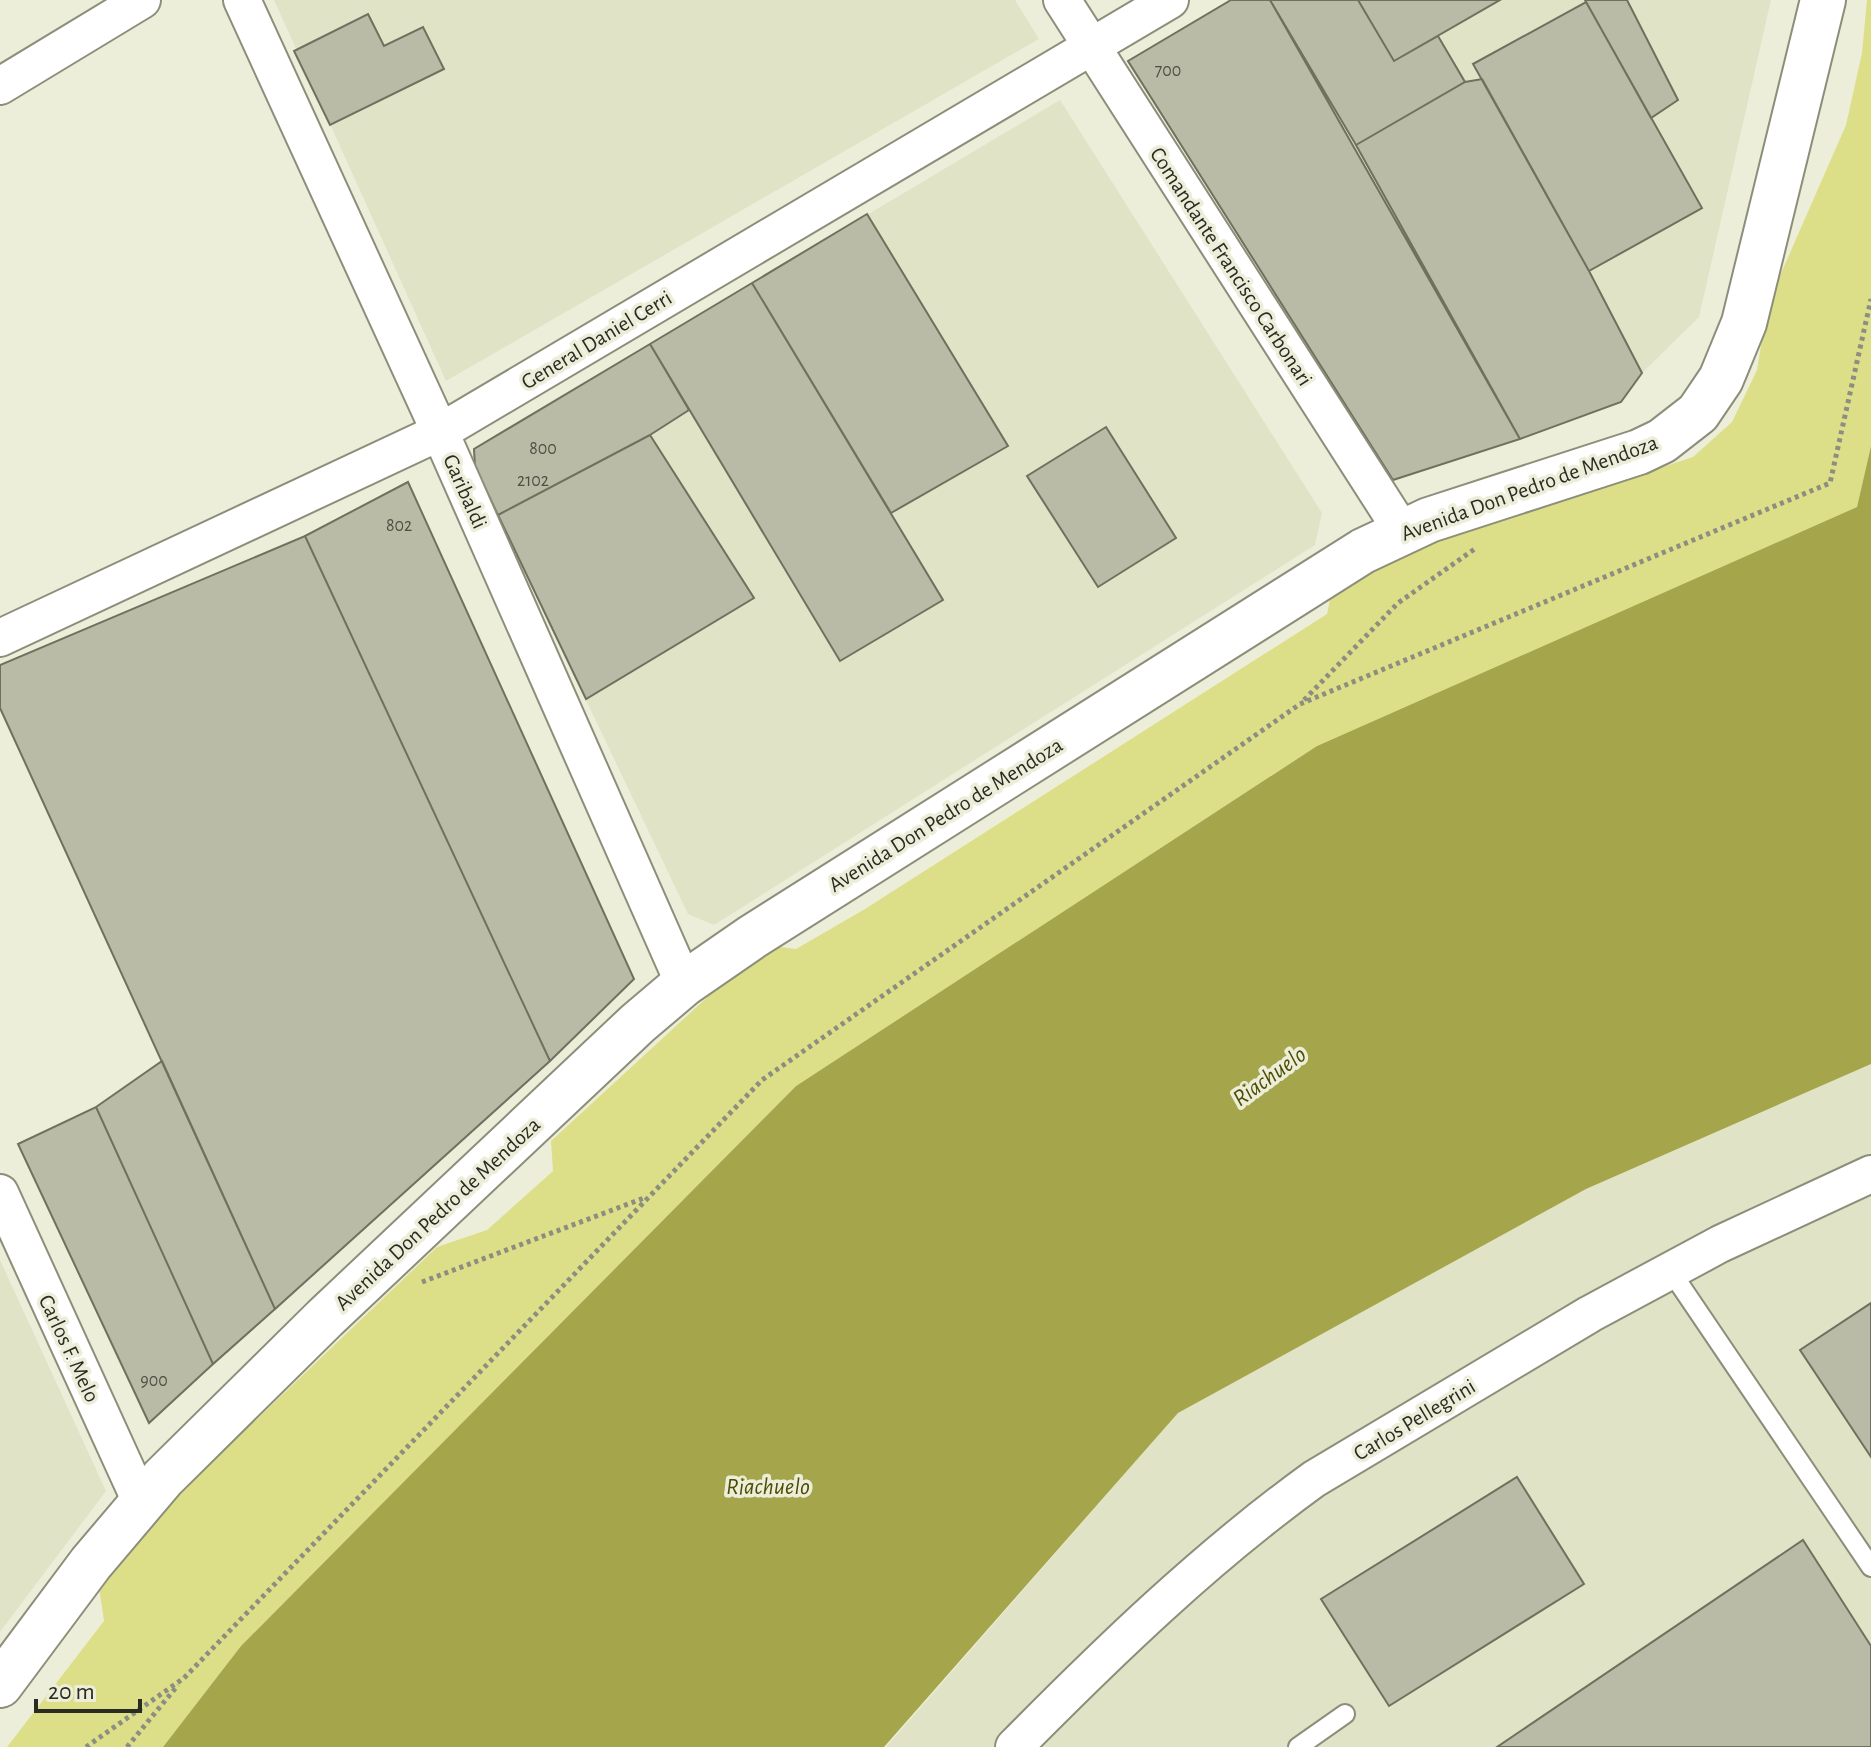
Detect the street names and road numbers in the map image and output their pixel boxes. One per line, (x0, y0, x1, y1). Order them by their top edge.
street label: Comandante Francisco Carbonari (1146, 143, 1317, 390)
street label: General Daniel Cerri (517, 286, 676, 393)
street label: Avenida Don Pedro de Mendoza (1398, 431, 1661, 545)
street label: Garibaldi (439, 451, 491, 532)
street label: Avenida Don Pedro de Mendoza (825, 734, 1066, 896)
street label: Avenida Don Pedro de Mendoza (331, 1113, 544, 1314)
street label: Carlos F. Melo (35, 1291, 104, 1406)
street label: Carlos Pellegrini (1350, 1375, 1479, 1465)

